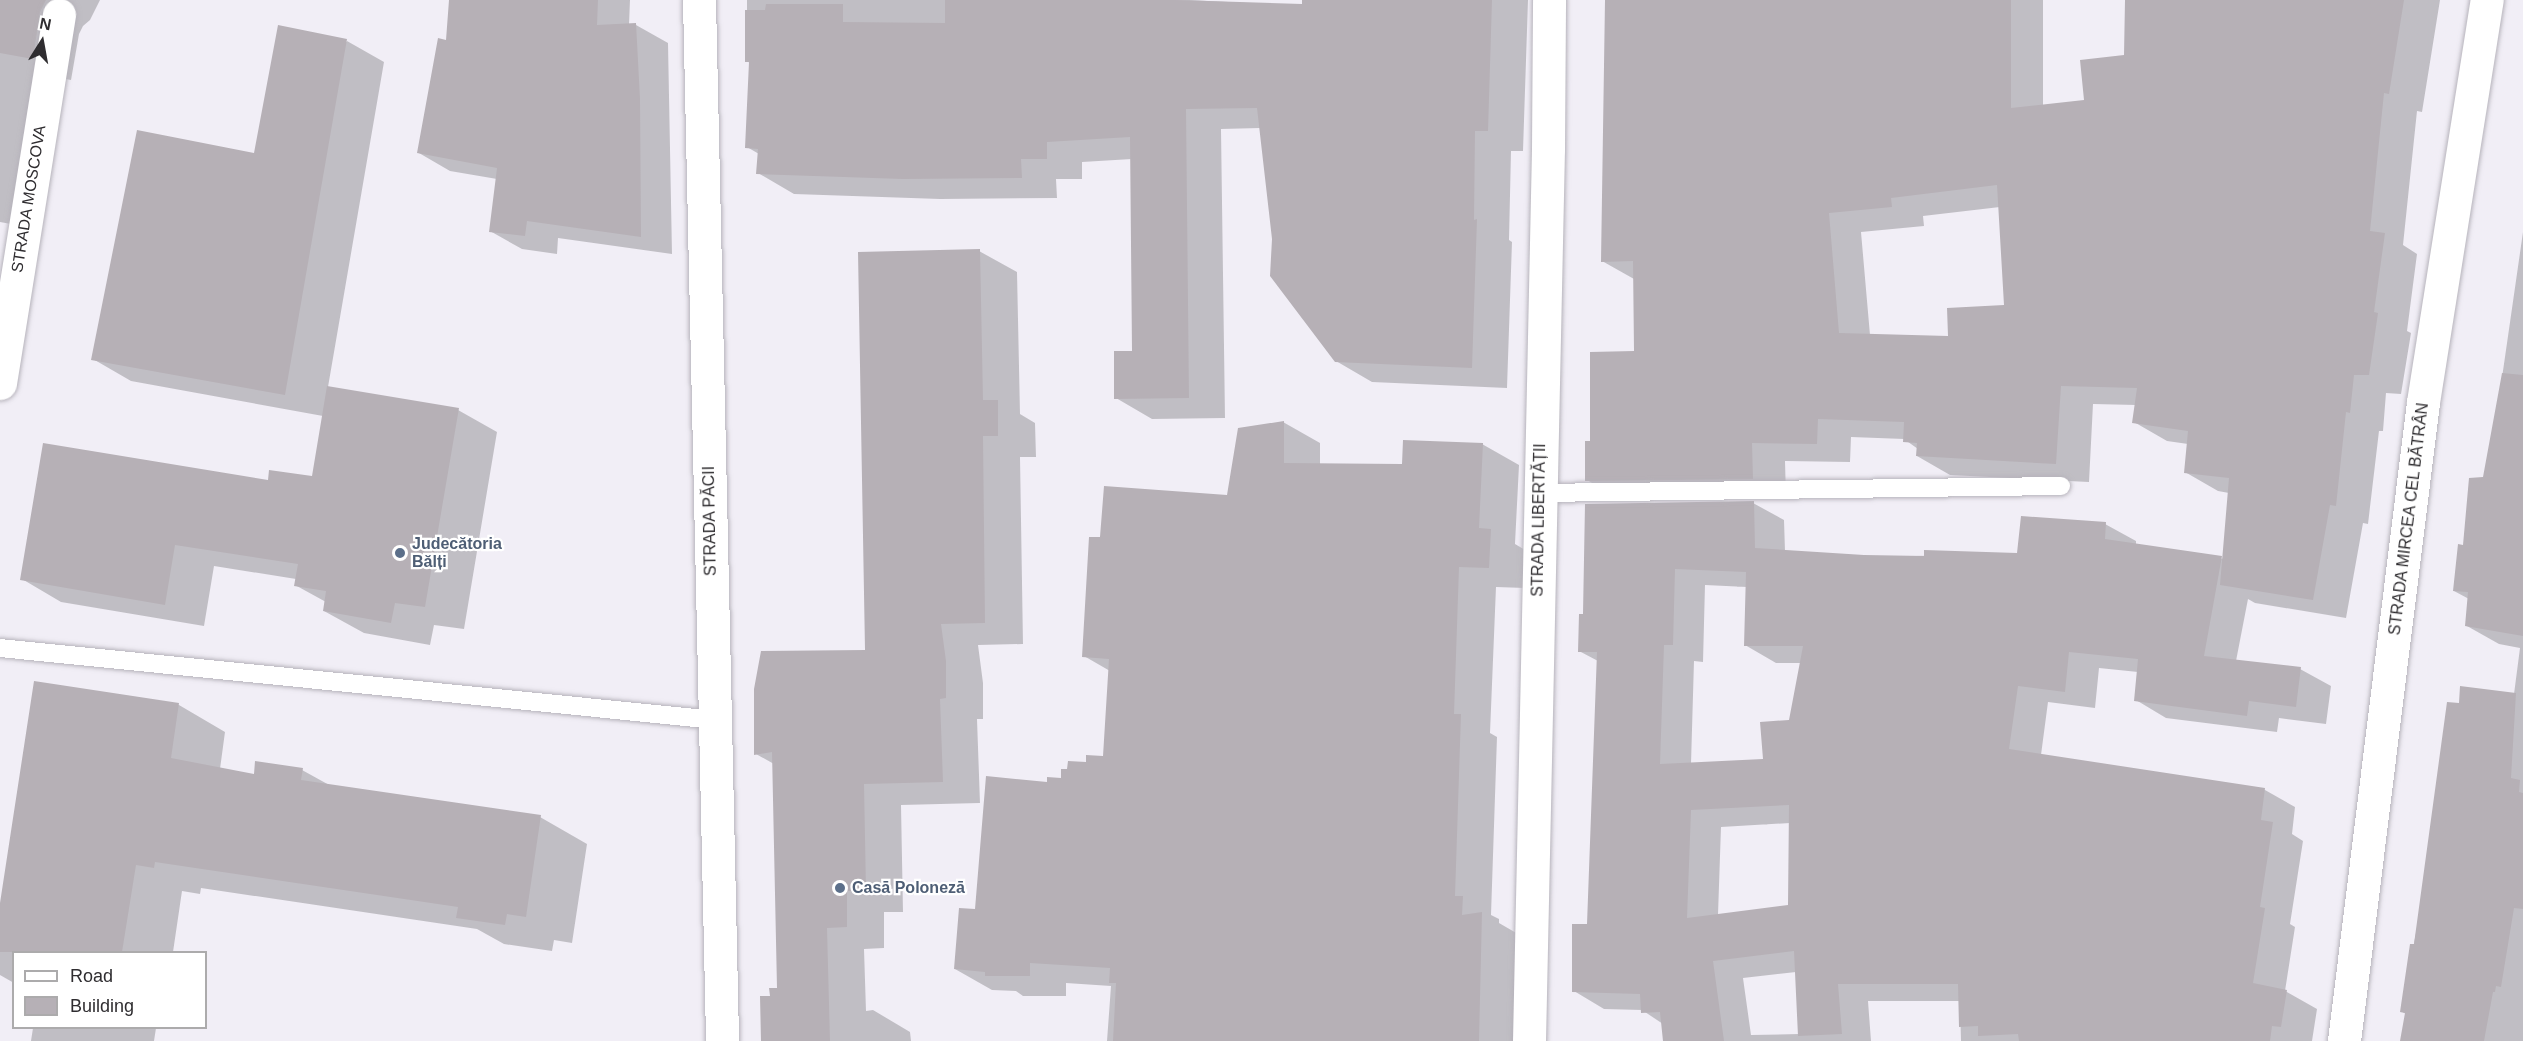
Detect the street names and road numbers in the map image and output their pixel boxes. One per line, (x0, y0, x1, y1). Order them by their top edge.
street label: STRADA MOSCOVA (8, 123, 50, 275)
street label: STRADA MIRCEA CEL BĂTRÂN (2385, 400, 2433, 638)
street label: STRADA LIBERTĂȚII (1528, 443, 1550, 597)
street label: STRADA PĂCII (699, 465, 721, 577)

